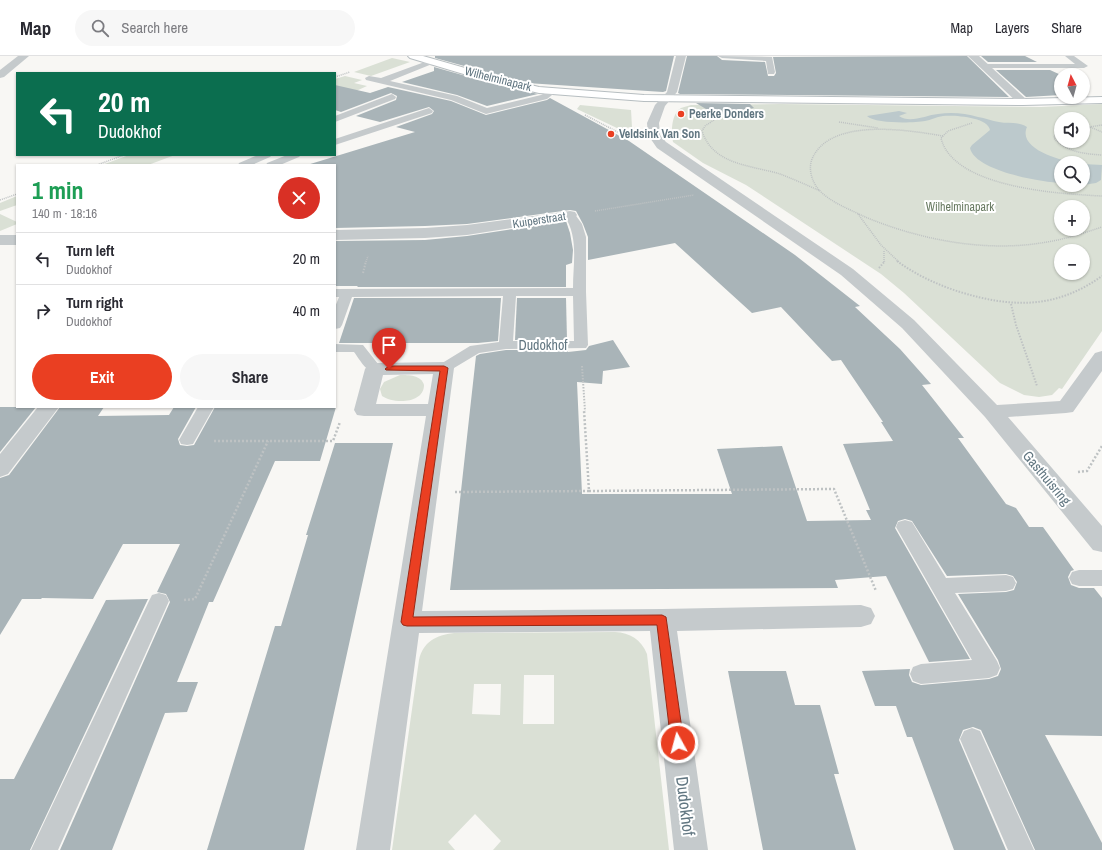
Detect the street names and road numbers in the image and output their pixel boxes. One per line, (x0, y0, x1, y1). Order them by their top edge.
street label: Wilhelminapark (463, 63, 533, 95)
street label: Kuiperstraat (511, 208, 567, 232)
street label: Dudokhof (518, 336, 568, 354)
street label: Gasthuisring (1019, 447, 1075, 509)
street label: Dudokhof (671, 775, 701, 837)

